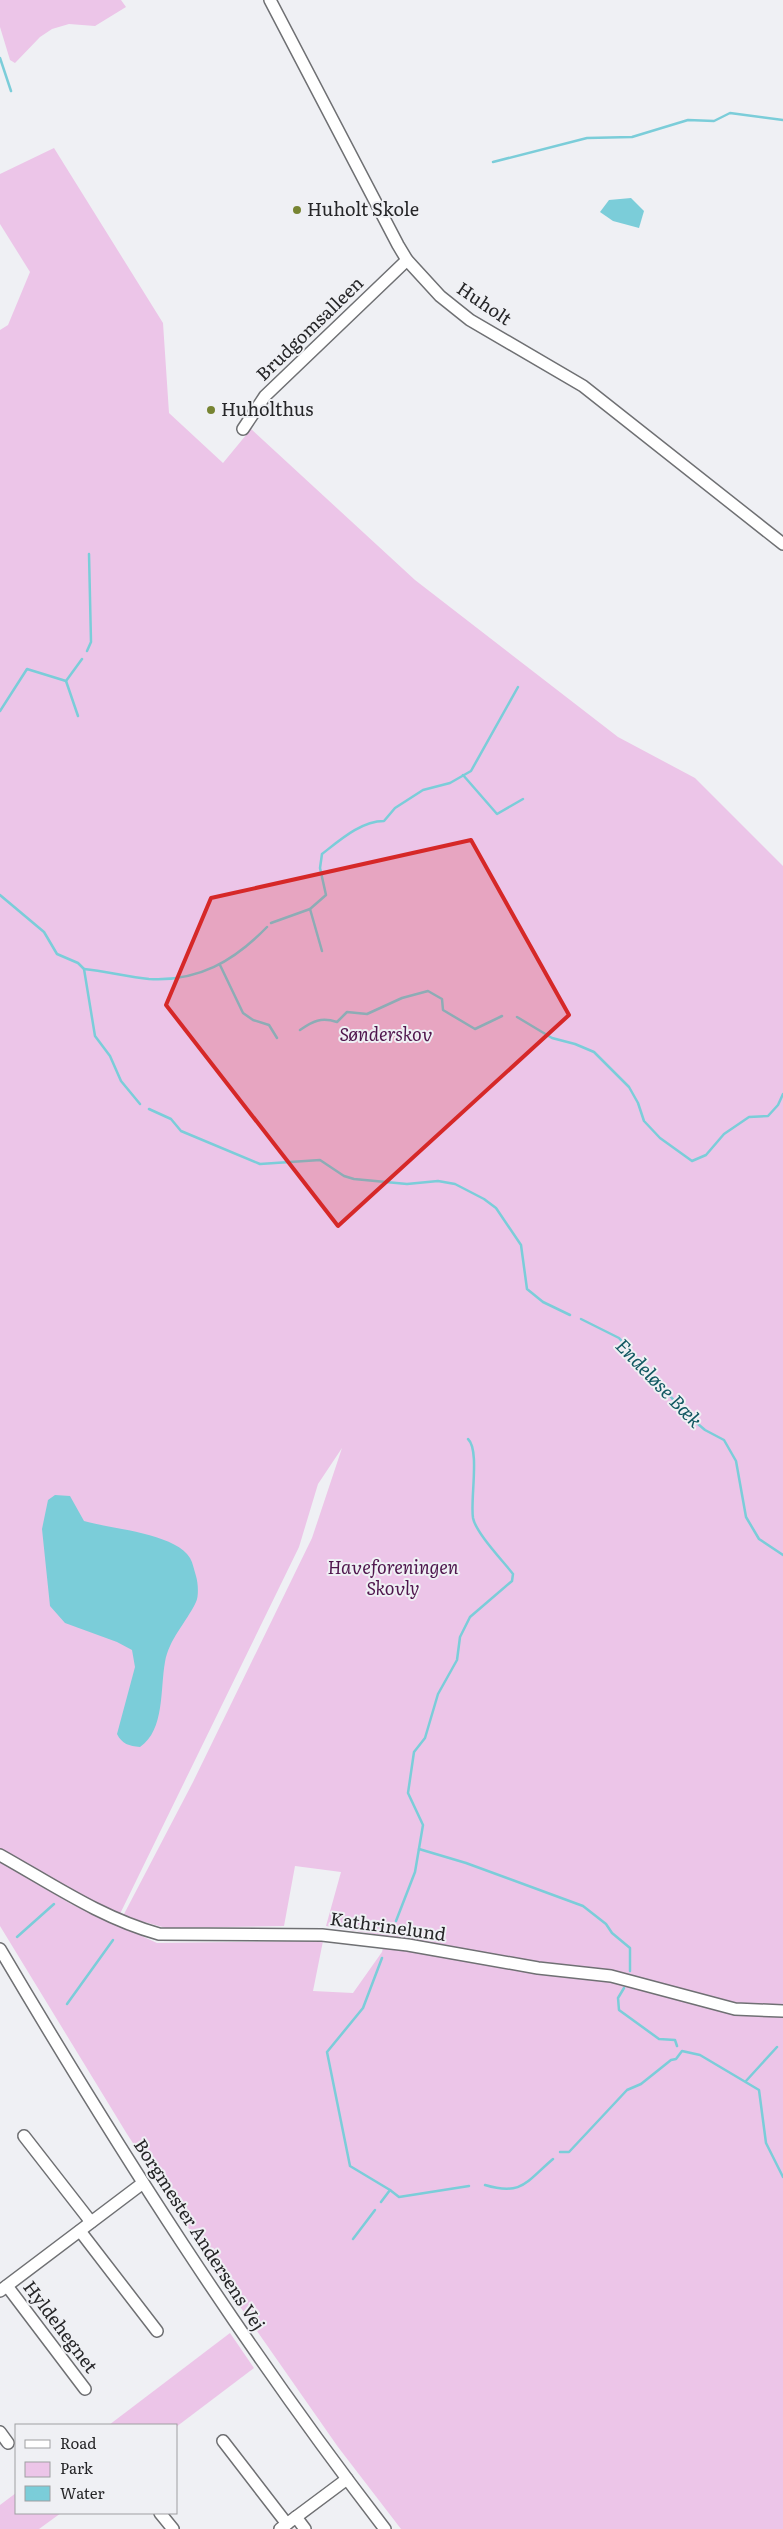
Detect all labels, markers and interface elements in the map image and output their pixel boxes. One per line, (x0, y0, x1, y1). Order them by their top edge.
place label: Huholt Skole (307, 195, 419, 222)
marker: Huholt Skole (291, 204, 303, 216)
street label: Brudgomsalleen (249, 269, 369, 386)
street label: Huholt (452, 274, 518, 332)
place label: Huholthus (221, 395, 313, 422)
marker: Huholthus (205, 404, 217, 416)
park label: Sønderskov (339, 1020, 433, 1047)
water label: Endeløse Bæk (610, 1331, 710, 1434)
park label: Haveforeningen Skovly (327, 1553, 459, 1601)
street label: Kathrinelund (328, 1904, 448, 1947)
street label: Borgmester Andersens Vej (128, 2133, 273, 2335)
street label: Hyldehegnet (18, 2274, 105, 2378)
legend (15, 2424, 178, 2514)
text: Road (60, 2431, 96, 2454)
text: Park (60, 2456, 94, 2479)
text: Water (60, 2481, 105, 2504)

